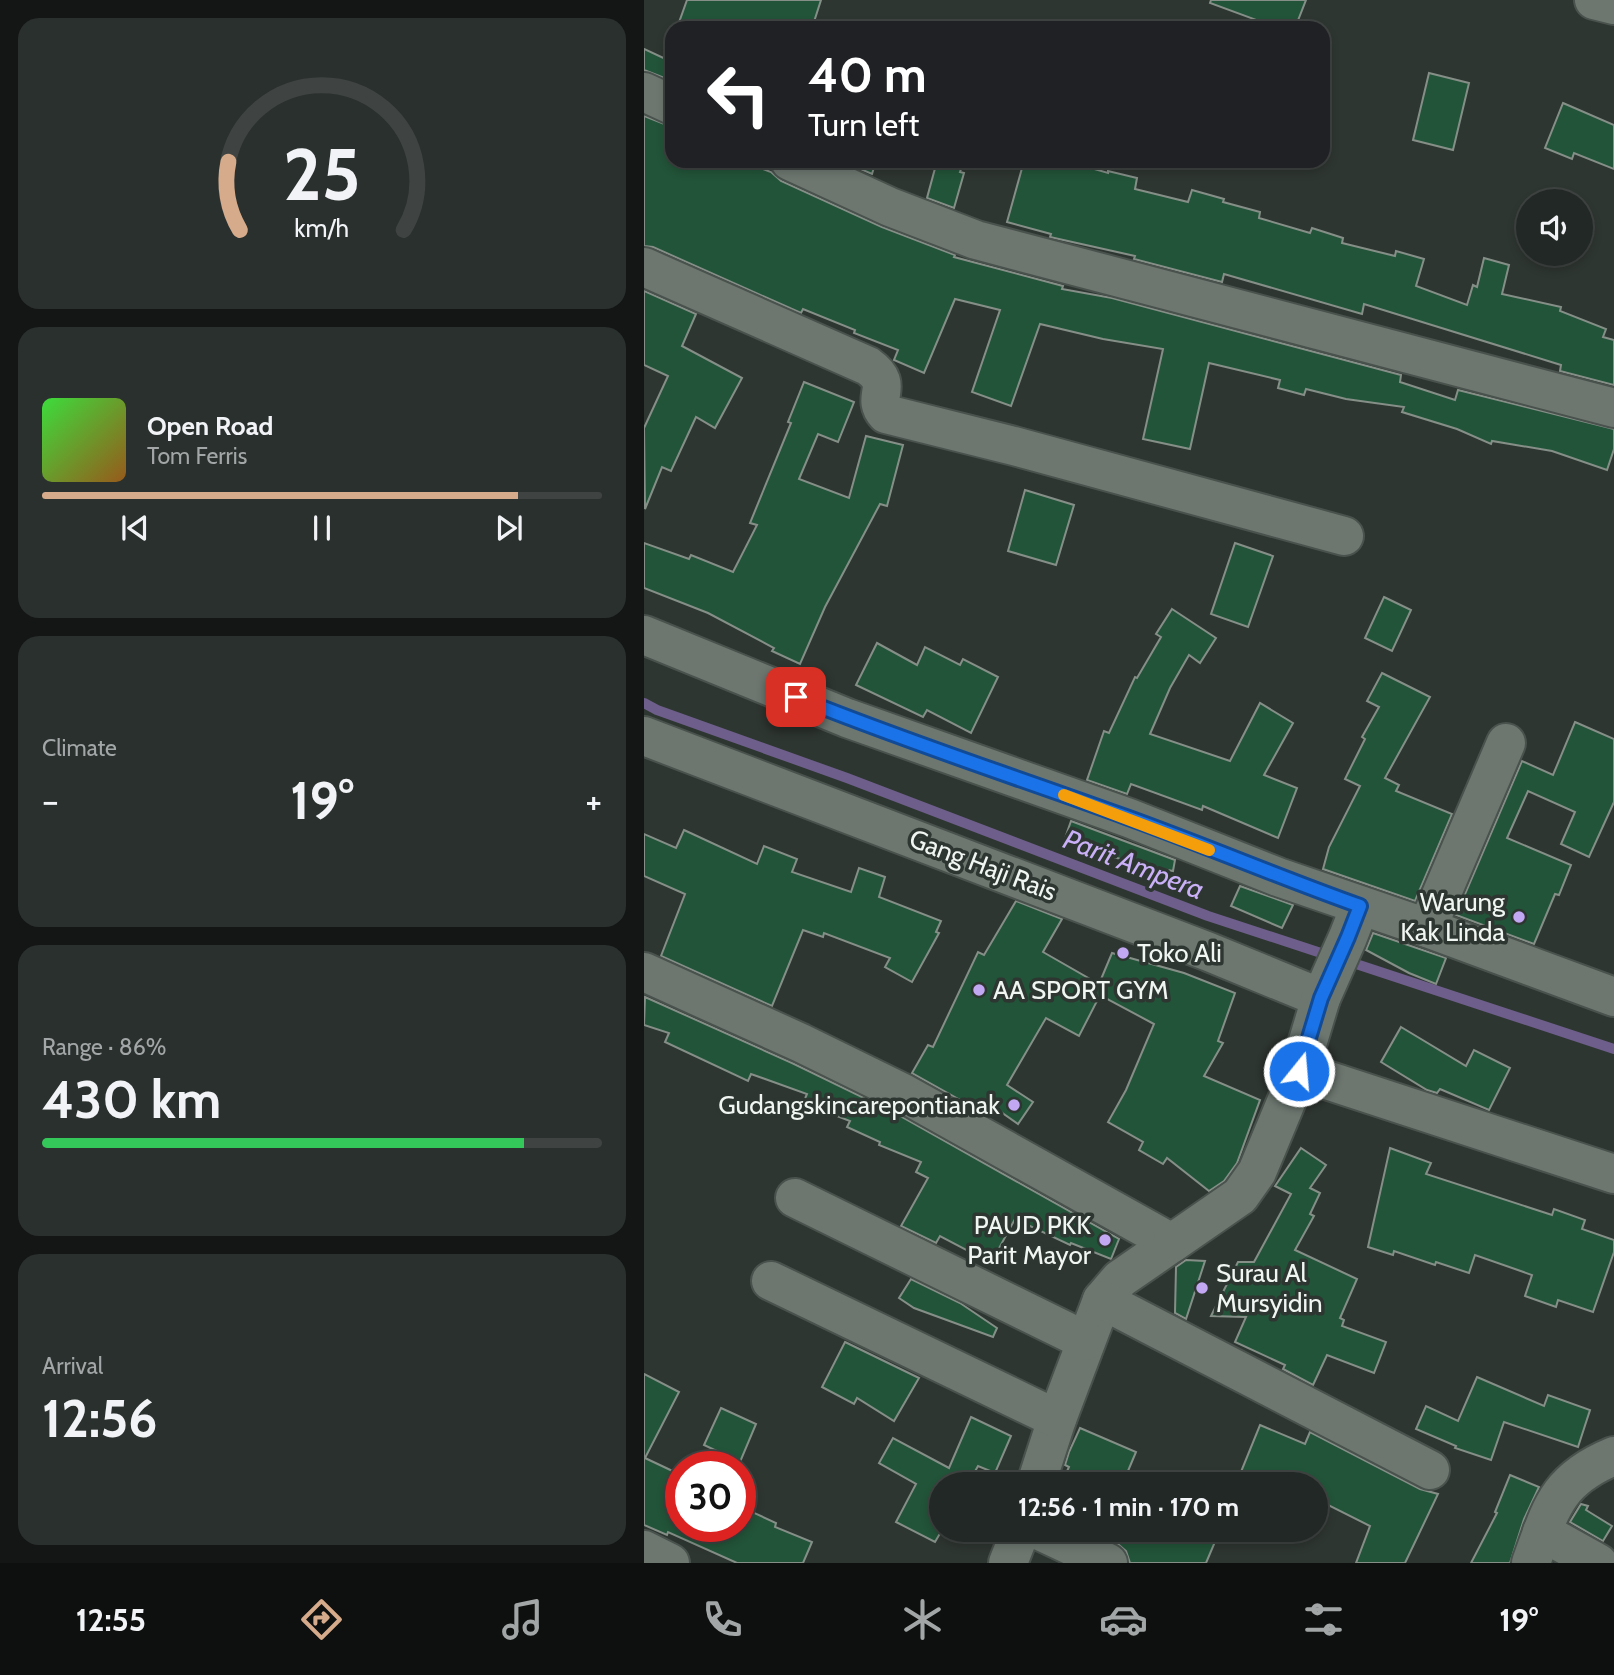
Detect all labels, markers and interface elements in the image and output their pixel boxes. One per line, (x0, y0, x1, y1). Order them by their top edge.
text: 40 m (808, 45, 927, 104)
icon: left (693, 49, 784, 140)
text: Turn left (808, 105, 919, 144)
text: 25 (283, 130, 361, 218)
map controls (1516, 189, 1593, 266)
button: sound (1516, 189, 1593, 266)
text: km/h (295, 212, 349, 242)
text: Open Road (147, 410, 273, 442)
text: Tom Ferris (147, 442, 247, 470)
icon: previous (116, 509, 154, 547)
icon: pause (303, 509, 341, 547)
icon: next (490, 509, 528, 547)
pin (766, 667, 826, 727)
icon: arrive (777, 678, 815, 716)
text: Climate (42, 734, 117, 762)
text: 19° (290, 769, 354, 832)
text: − (42, 777, 59, 824)
text: + (585, 777, 602, 824)
street label: Gang Haji Rais (905, 822, 1061, 908)
water label: Parit Ampera (1059, 822, 1209, 906)
place label: Warung Kak Linda (1400, 886, 1506, 948)
marker: Warung Kak Linda (1511, 909, 1527, 925)
place label: Toko Ali (1137, 937, 1222, 969)
marker: Toko Ali (1115, 945, 1131, 961)
place label: AA SPORT GYM (993, 974, 1169, 1006)
marker: AA SPORT GYM (971, 982, 987, 998)
text: Range · 86% (42, 1033, 166, 1061)
position arrow (1262, 1034, 1336, 1108)
text: 430 km (42, 1068, 221, 1131)
place label: Gudangskincarepontianak (718, 1089, 1000, 1121)
marker: Gudangskincarepontianak (1006, 1097, 1022, 1113)
place label: PAUD PKK Parit Mayor (967, 1209, 1092, 1271)
marker: PAUD PKK Parit Mayor (1097, 1232, 1113, 1248)
place label: Surau Al Mursyidin (1216, 1257, 1323, 1319)
marker: Surau Al Mursyidin (1194, 1280, 1210, 1296)
text: Arrival (42, 1352, 103, 1380)
text: 12:56 (42, 1387, 157, 1450)
speed limit sign: 30 (665, 1451, 756, 1542)
text: 12:56 · 1 min · 170 m (1018, 1491, 1239, 1523)
icon: directions (297, 1595, 346, 1644)
icon: music (498, 1595, 547, 1644)
icon: phone (698, 1595, 747, 1644)
icon: climate (898, 1595, 947, 1644)
icon: car (1099, 1595, 1148, 1644)
icon: filters (1299, 1595, 1348, 1644)
text: 12:55 (76, 1600, 146, 1639)
text: 19° (1499, 1600, 1538, 1639)

